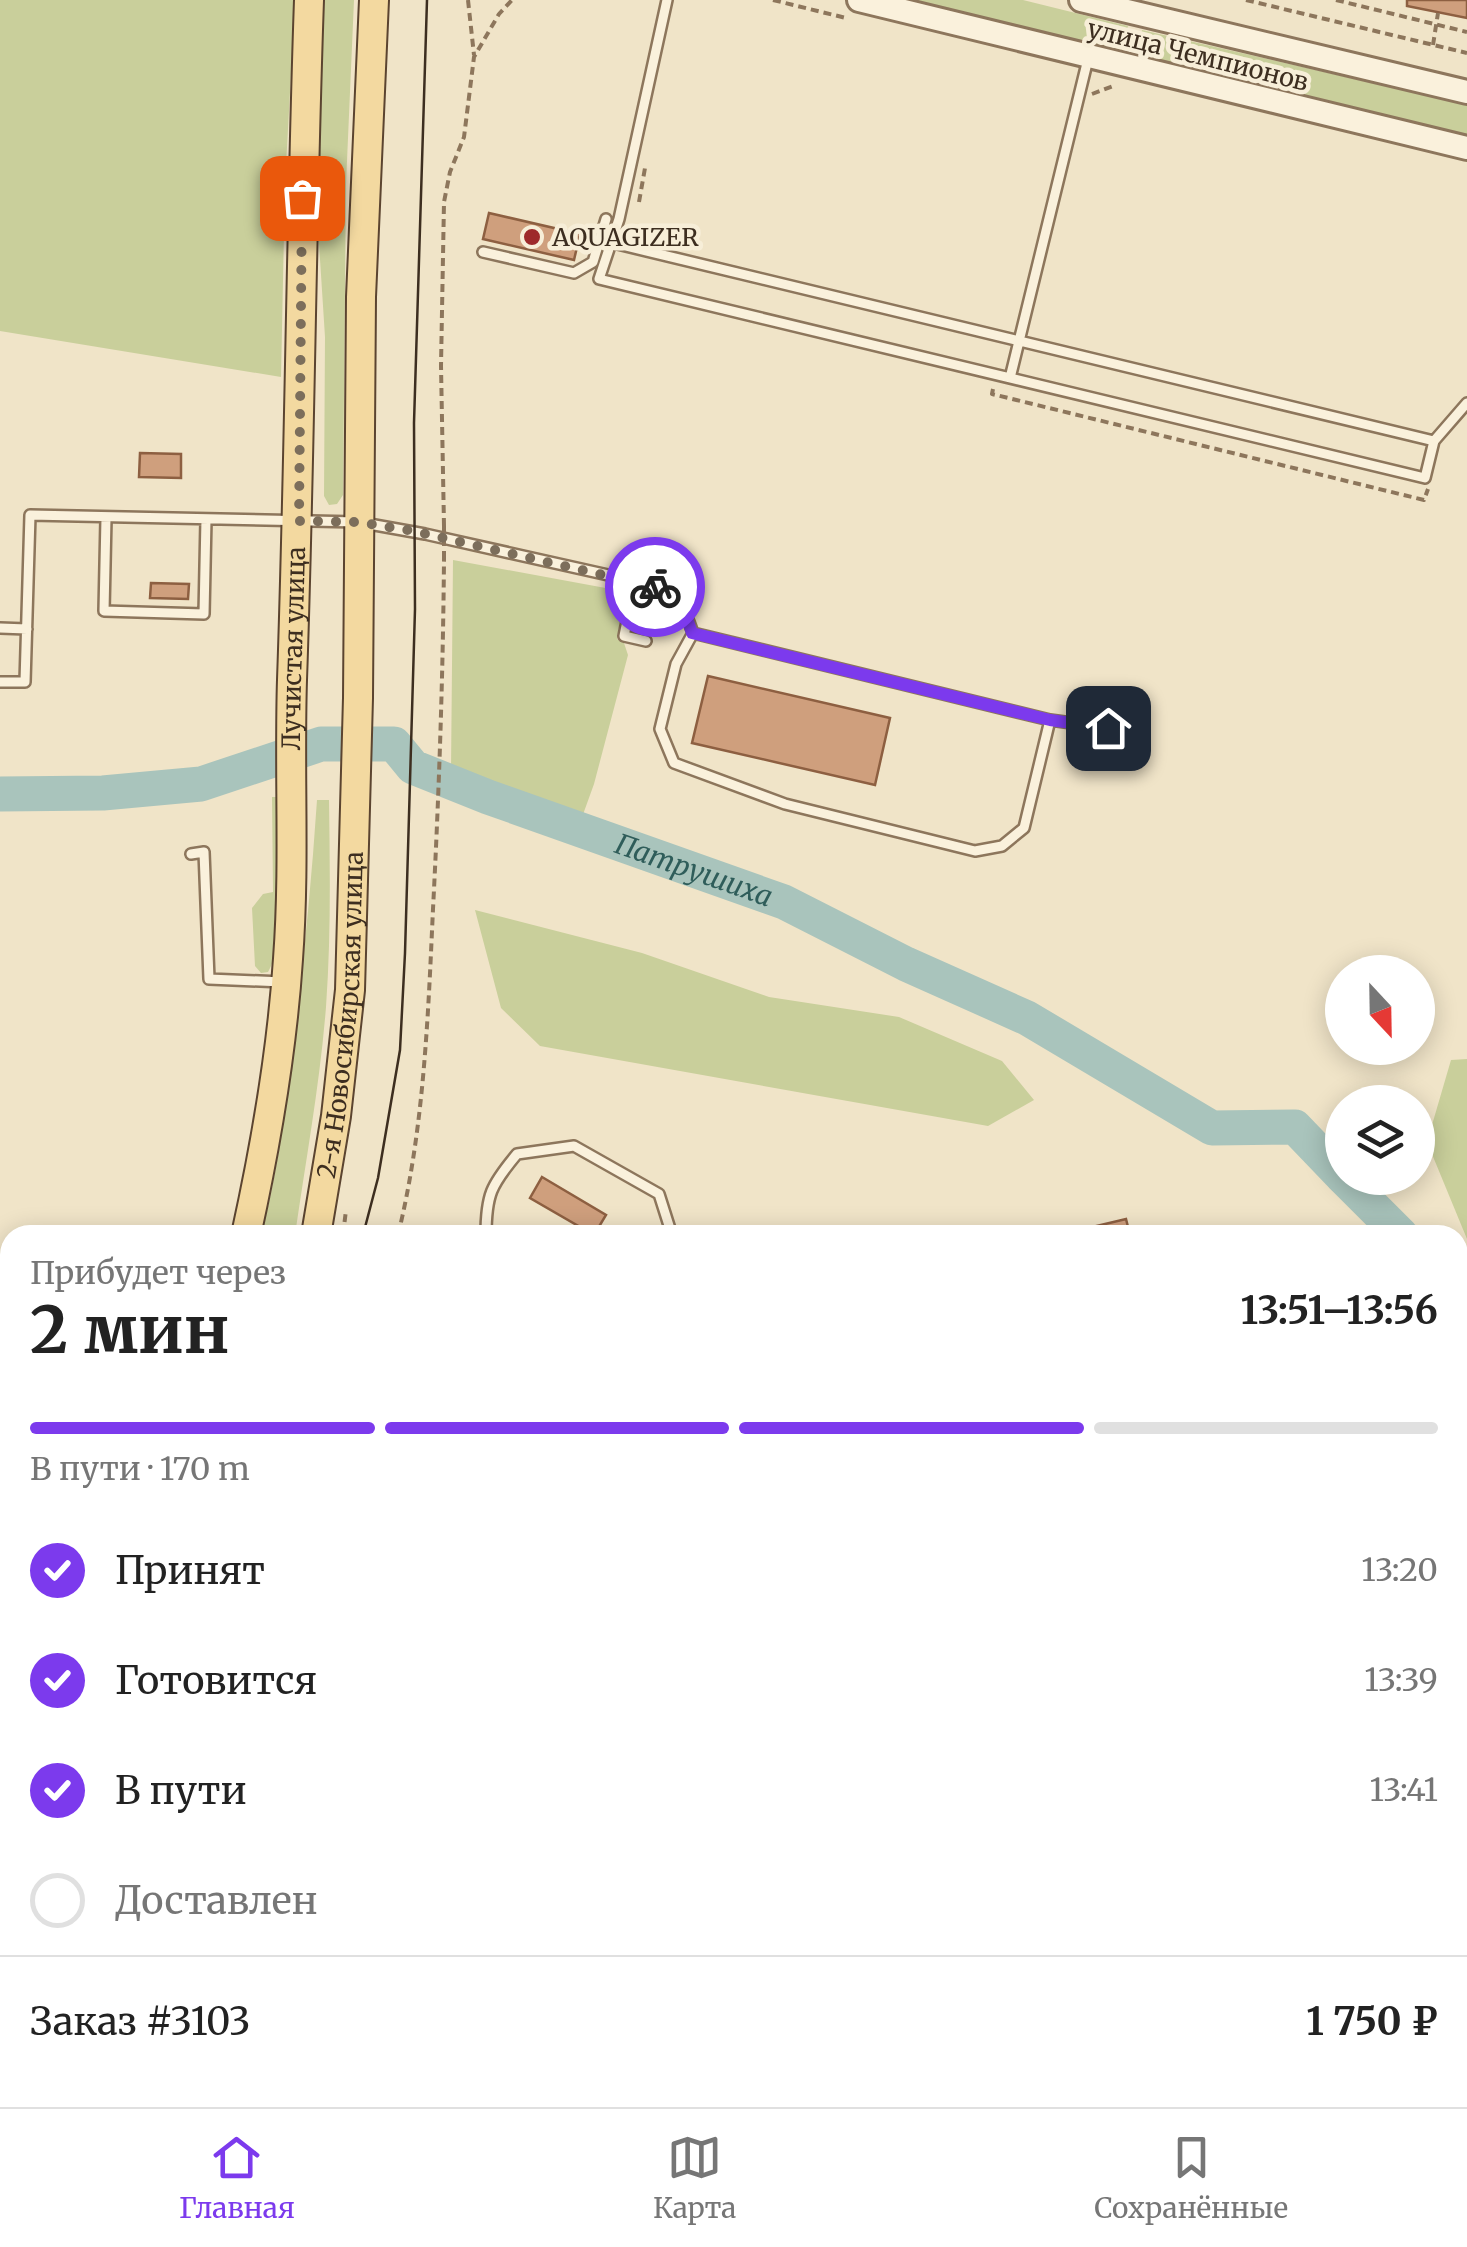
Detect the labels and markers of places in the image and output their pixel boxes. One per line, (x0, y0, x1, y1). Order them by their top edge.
pin (260, 156, 345, 241)
place label: AQUAGIZER (551, 221, 699, 253)
marker: AQUAGIZER (521, 226, 543, 248)
pin (1066, 686, 1151, 771)

